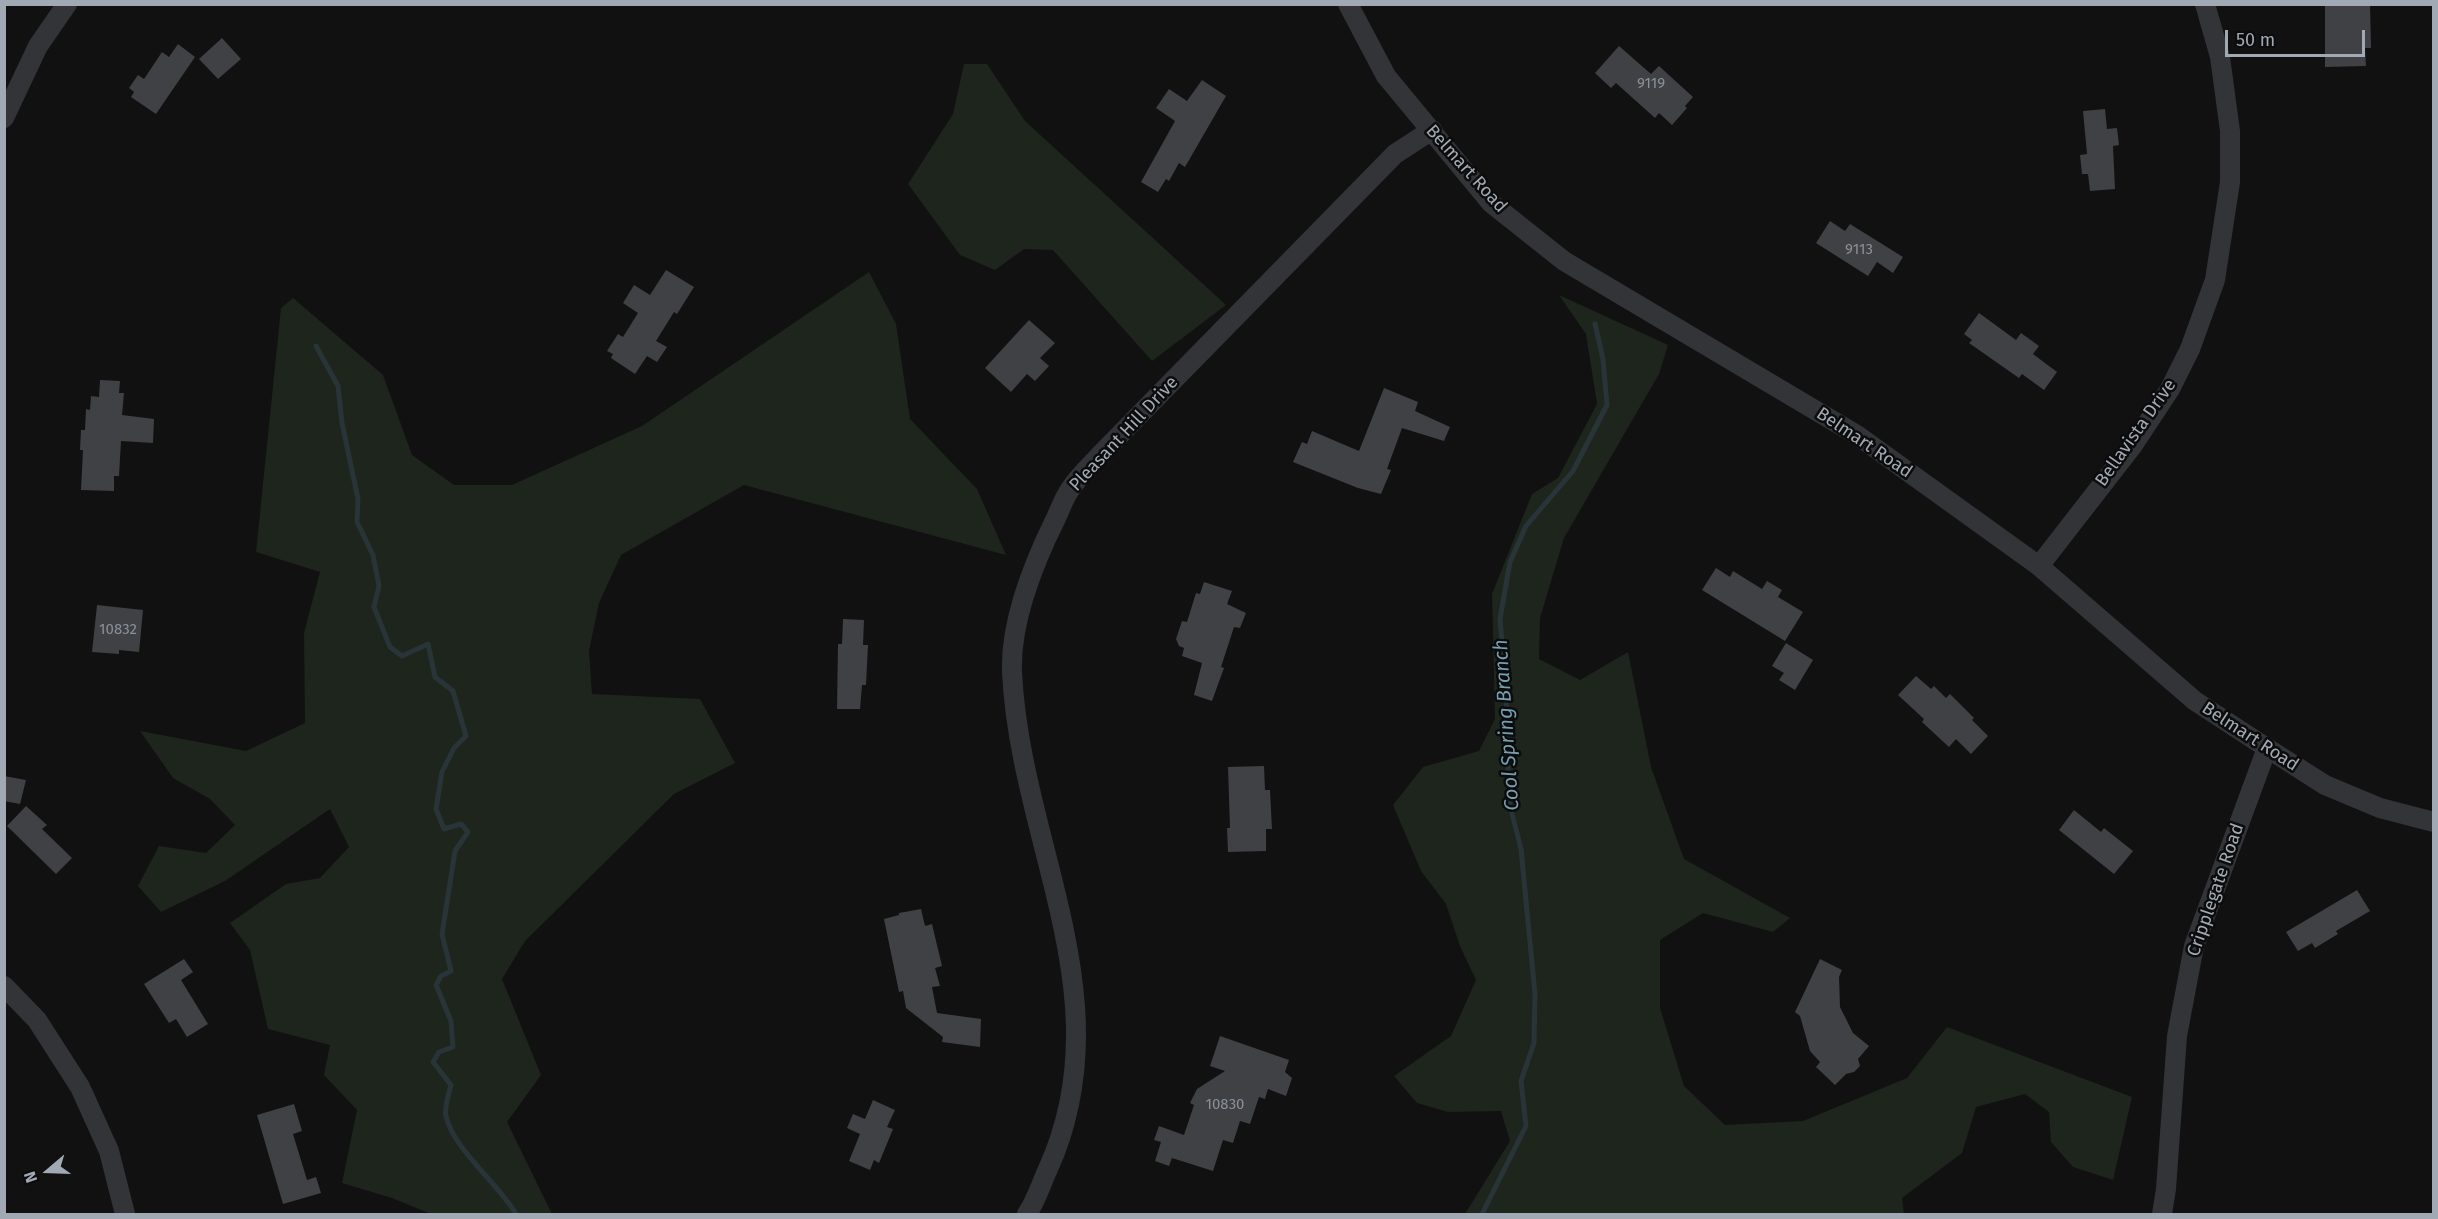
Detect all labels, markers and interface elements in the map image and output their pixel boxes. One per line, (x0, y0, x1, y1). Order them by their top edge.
scale bar (2228, 18, 2368, 56)
text: 50 m (2236, 29, 2275, 51)
house number: 9119 (1637, 75, 1665, 93)
street label: Belmart Road (1421, 121, 1511, 217)
house number: 9113 (1845, 241, 1873, 259)
street label: Pleasant Hill Drive (1065, 372, 1183, 496)
street label: Bellavista Drive (2091, 375, 2181, 491)
street label: Belmart Road (1812, 403, 1916, 483)
house number: 10832 (99, 621, 137, 639)
water label: Cool Spring Branch (1489, 638, 1525, 812)
street label: Belmart Road (2198, 698, 2302, 776)
street label: Cripplegate Road (2183, 821, 2249, 959)
house number: 10830 (1206, 1096, 1244, 1114)
north arrow (18, 1141, 78, 1201)
text: N (20, 1169, 41, 1185)

